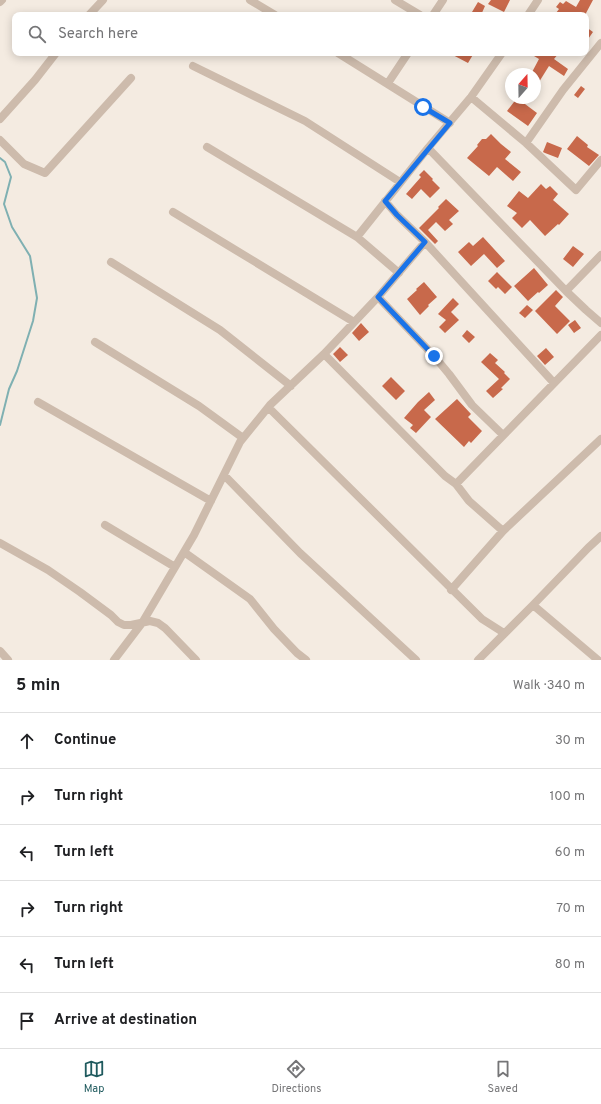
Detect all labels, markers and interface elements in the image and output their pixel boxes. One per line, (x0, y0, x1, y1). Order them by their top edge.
search box (12, 12, 589, 56)
icon: search (26, 23, 48, 45)
text: Search here (58, 25, 138, 44)
north arrow (505, 68, 541, 104)
route start (414, 98, 432, 116)
route end (425, 347, 443, 365)
text: 5 min (16, 675, 60, 697)
text: Walk · 340 m (513, 678, 585, 694)
icon: ahead (16, 730, 38, 752)
text: Continue (54, 731, 116, 750)
text: 30 m (555, 733, 585, 749)
icon: right (16, 786, 38, 808)
text: Turn right (54, 787, 123, 806)
text: 100 m (549, 789, 585, 805)
icon: left (16, 842, 38, 864)
text: Turn left (54, 843, 114, 862)
text: 60 m (555, 845, 585, 861)
icon: right (16, 898, 38, 920)
text: Turn right (54, 899, 123, 918)
text: 70 m (556, 901, 585, 917)
icon: left (16, 954, 38, 976)
text: Turn left (54, 955, 114, 974)
text: 80 m (555, 957, 585, 973)
icon: arrive (16, 1010, 38, 1032)
text: Arrive at destination (54, 1011, 197, 1030)
tab: Map (83, 1058, 105, 1096)
tab: Directions (271, 1058, 321, 1096)
tab: Saved (488, 1058, 518, 1096)

